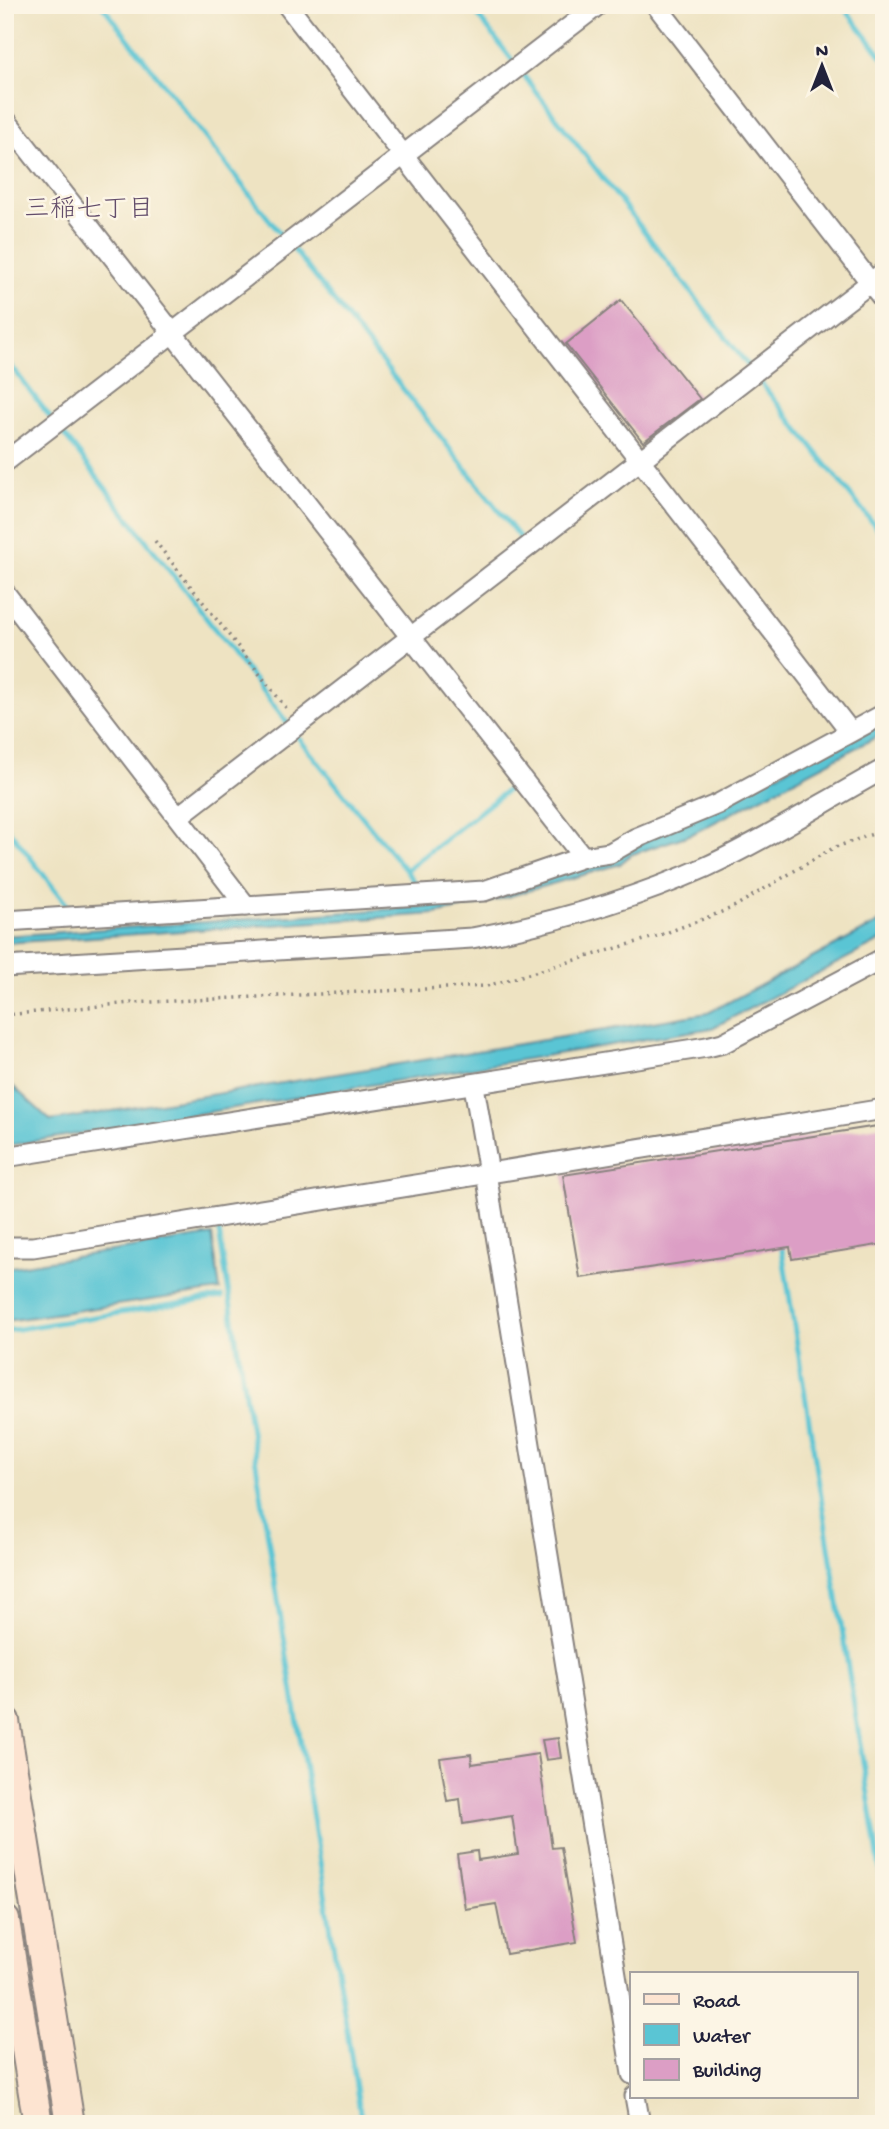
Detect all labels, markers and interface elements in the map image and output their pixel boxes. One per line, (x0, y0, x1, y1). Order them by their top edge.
north arrow (788, 32, 858, 102)
text: N (816, 41, 828, 64)
district label: 三稲七丁目 (24, 195, 154, 227)
legend (630, 1972, 858, 2098)
text: Road (693, 1991, 741, 2016)
text: Water (693, 2026, 751, 2051)
text: Building (692, 2060, 762, 2085)

